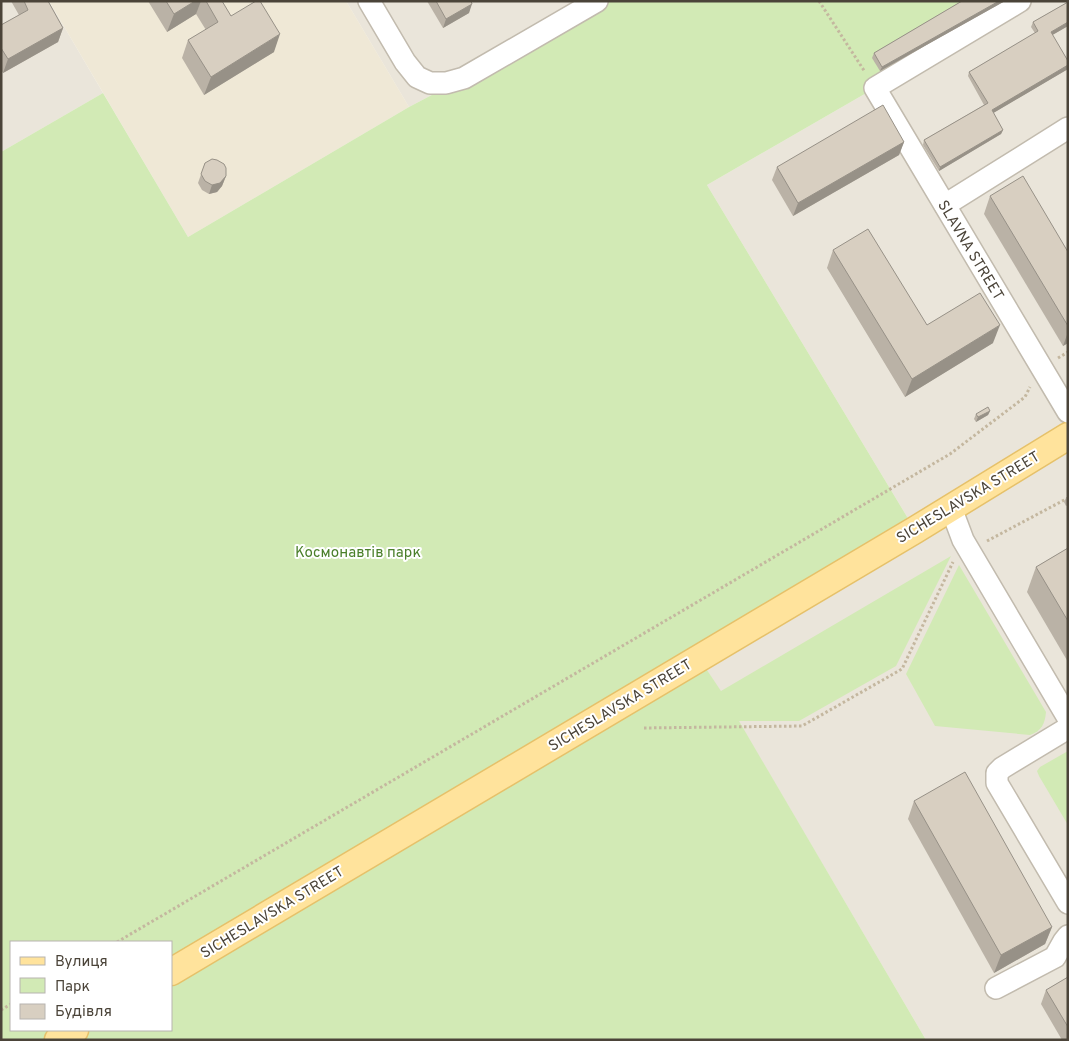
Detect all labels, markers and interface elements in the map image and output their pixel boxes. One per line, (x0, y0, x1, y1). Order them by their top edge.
street label: SLAVNA STREET (932, 197, 1007, 304)
street label: SICHESLAVSKA STREET (894, 448, 1044, 549)
park label: Космонавтів парк (295, 544, 421, 563)
street label: SICHESLAVSKA STREET (546, 656, 696, 757)
street label: SICHESLAVSKA STREET (198, 863, 348, 964)
legend (10, 941, 172, 1031)
text: Вулиця (55, 953, 108, 972)
text: Парк (55, 978, 90, 997)
text: Будівля (55, 1003, 112, 1022)

